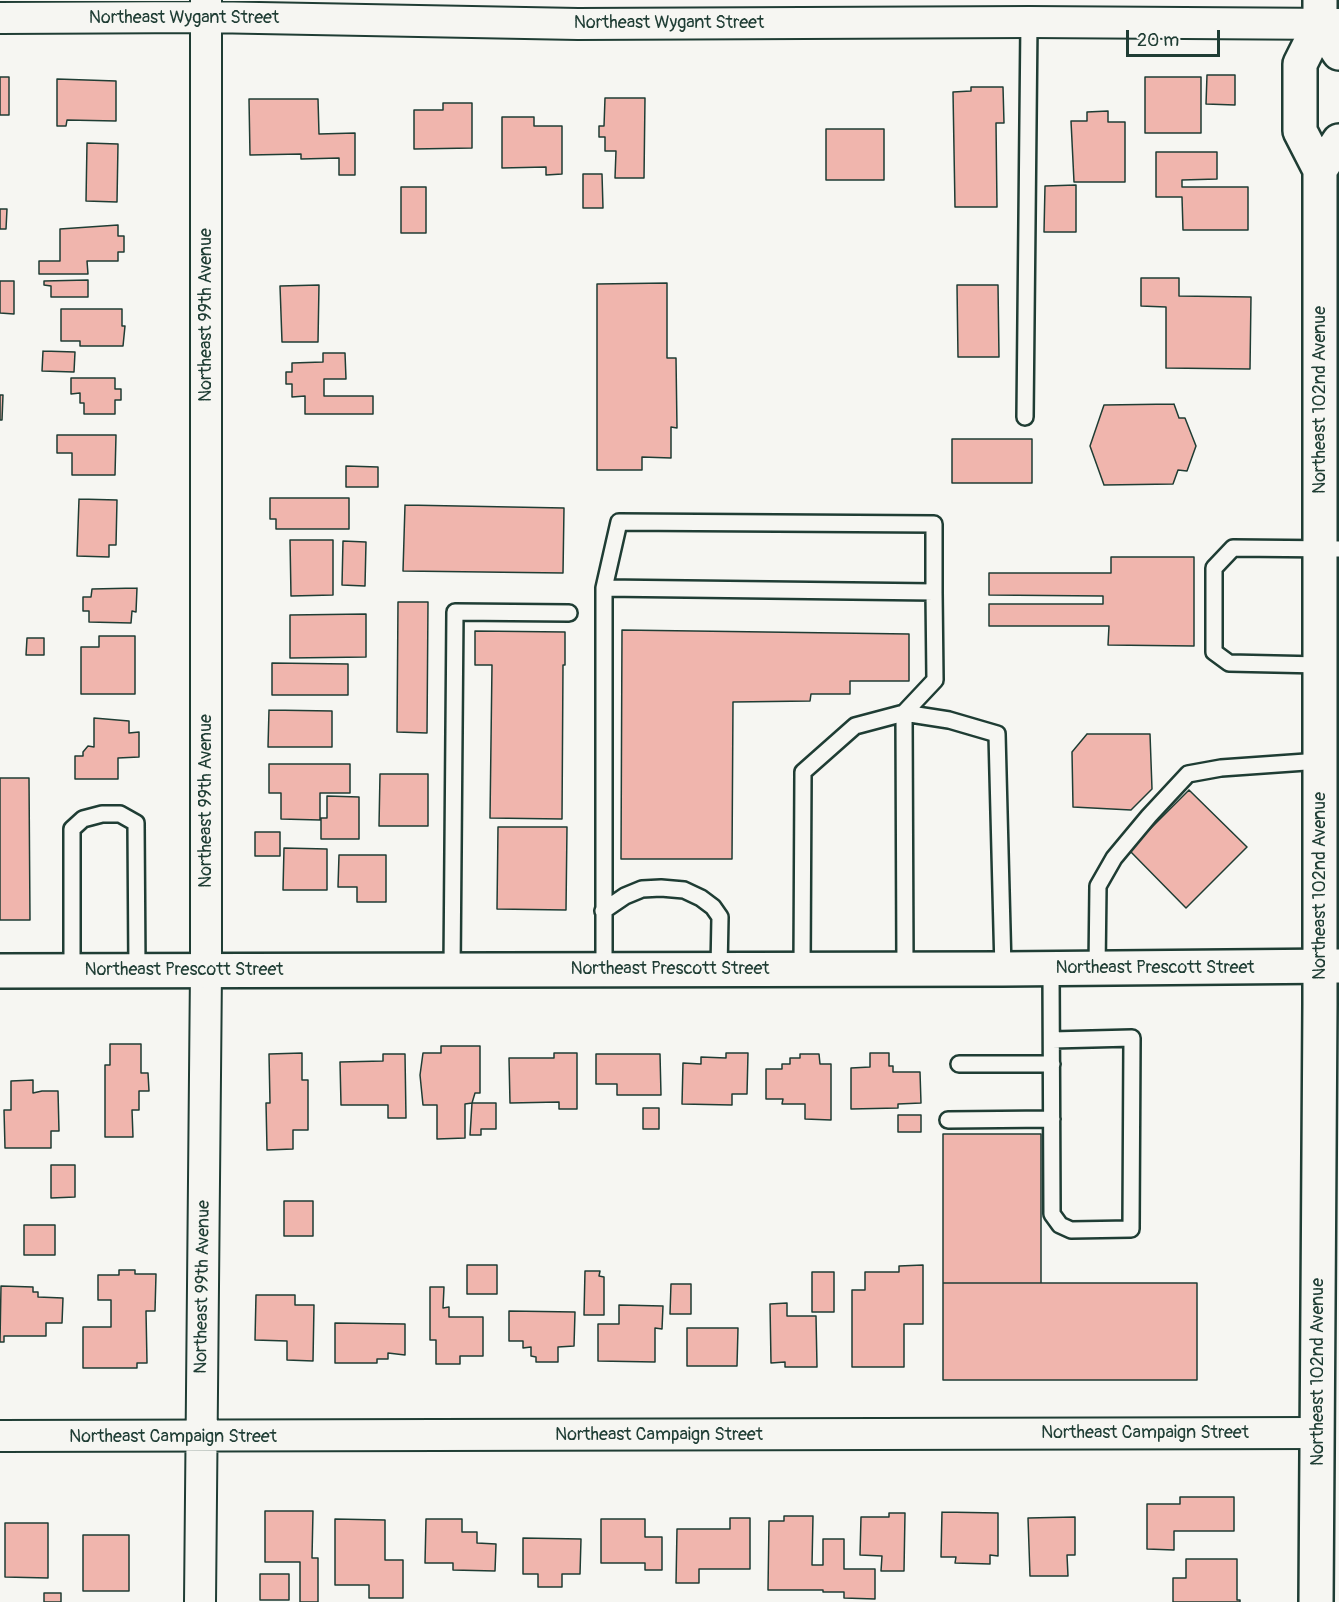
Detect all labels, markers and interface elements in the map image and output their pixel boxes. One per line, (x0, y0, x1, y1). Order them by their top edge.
street label: Northeast Wygant Street (89, 7, 279, 29)
street label: Northeast Wygant Street (574, 12, 764, 34)
scale bar (1129, 18, 1224, 56)
text: 20 m (1137, 29, 1179, 52)
street label: Northeast 99th Avenue (195, 228, 217, 402)
street label: Northeast 102nd Avenue (1309, 306, 1331, 494)
street label: Northeast 99th Avenue (195, 714, 217, 888)
street label: Northeast 102nd Avenue (1309, 792, 1331, 980)
street label: Northeast Prescott Street (1055, 957, 1255, 979)
street label: Northeast Prescott Street (570, 958, 770, 980)
street label: Northeast Prescott Street (84, 959, 284, 981)
street label: Northeast 99th Avenue (191, 1200, 215, 1374)
street label: Northeast 102nd Avenue (1307, 1278, 1329, 1466)
street label: Northeast Campaign Street (1041, 1422, 1249, 1444)
street label: Northeast Campaign Street (555, 1424, 763, 1446)
street label: Northeast Campaign Street (69, 1426, 277, 1448)

